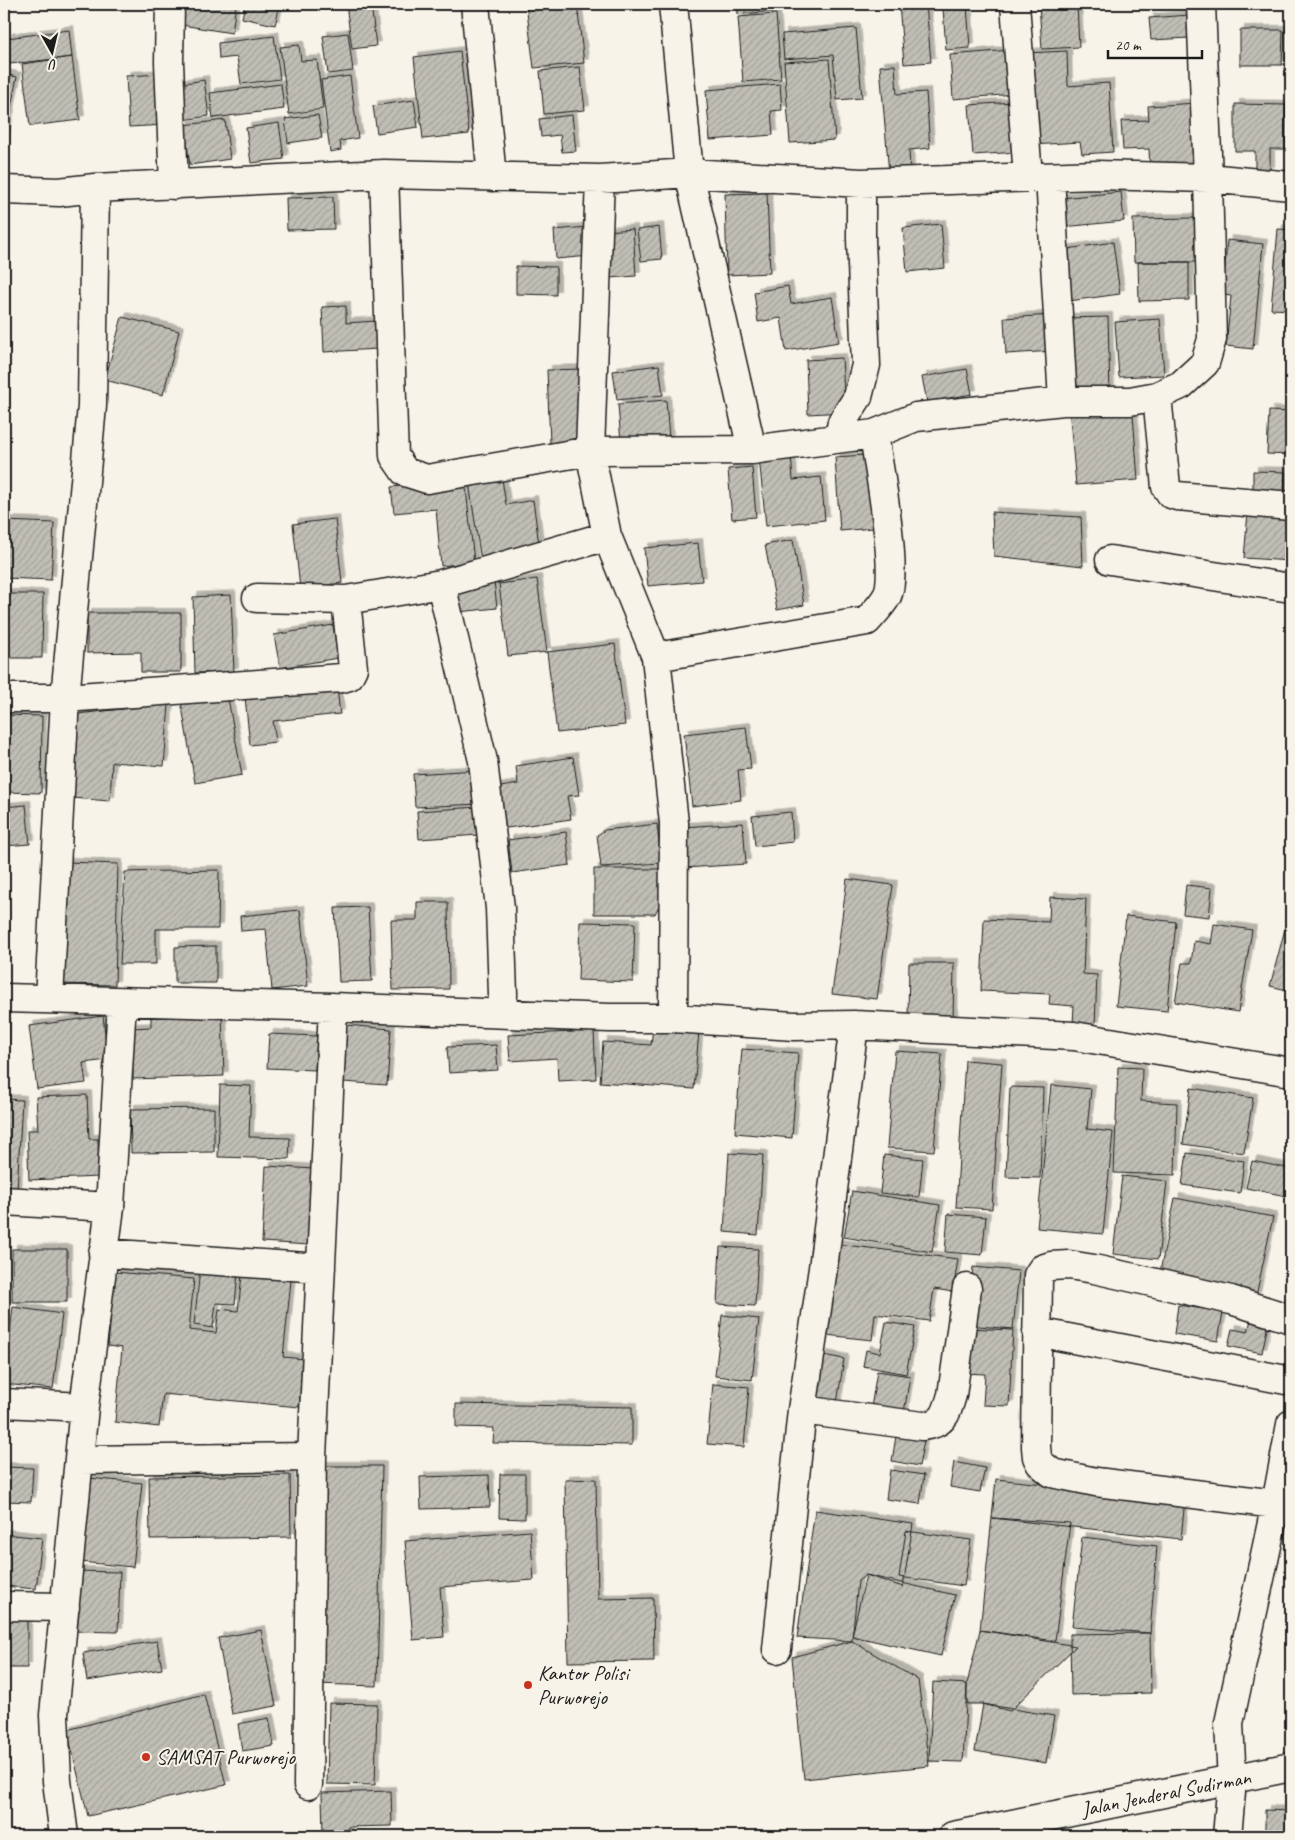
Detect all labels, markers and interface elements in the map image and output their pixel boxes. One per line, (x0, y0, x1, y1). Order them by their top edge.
north arrow (28, 28, 78, 78)
scale bar (1108, 28, 1201, 60)
text: 20 m (1115, 36, 1142, 55)
text: U (46, 55, 58, 74)
place label: Kantor Polisi Purworejo (538, 1660, 631, 1710)
marker: Kantor Polisi Purworejo (522, 1679, 534, 1691)
place label: SAMSAT Purworejo (156, 1744, 296, 1770)
marker: SAMSAT Purworejo (140, 1751, 152, 1763)
street label: Jalan Jenderal Sudirman (1078, 1764, 1253, 1822)

